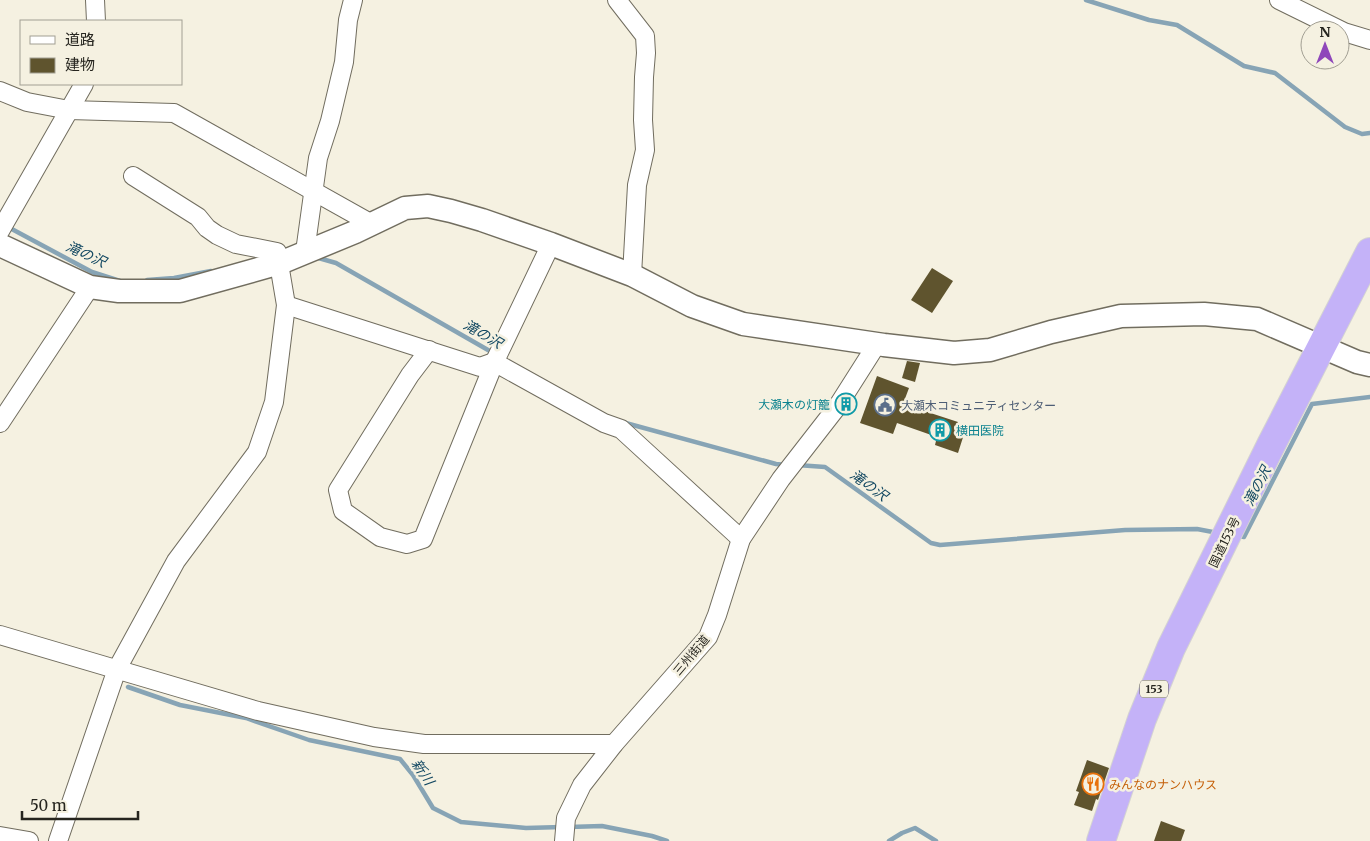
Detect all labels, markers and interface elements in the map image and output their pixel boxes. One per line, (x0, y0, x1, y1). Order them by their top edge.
legend (20, 20, 182, 85)
north arrow (1300, 20, 1350, 70)
text: N (1319, 23, 1331, 41)
text: 道路 (65, 30, 95, 49)
text: 建物 (65, 55, 95, 74)
water label: 滝の沢 (63, 237, 111, 272)
water label: 滝の沢 (460, 316, 507, 353)
building icon: 大瀬木の灯籠 (834, 392, 858, 416)
public building icon: 大瀬木コミュニティセンター (873, 393, 897, 417)
place label: 大瀬木の灯籠 (758, 397, 830, 412)
place label: 大瀬木コミュニティセンター (901, 398, 1056, 413)
building icon: 横田医院 (928, 418, 952, 442)
place label: 横田医院 (956, 423, 1004, 438)
water label: 滝の沢 (1239, 461, 1275, 509)
water label: 滝の沢 (847, 465, 893, 506)
street label: 国道153号 (1205, 514, 1243, 570)
street label: 三州街道 (670, 632, 712, 678)
road number: 153 (1140, 681, 1168, 698)
water label: 新川 (408, 755, 439, 790)
restaurant icon: みんなのナンハウス (1081, 772, 1105, 796)
place label: みんなのナンハウス (1109, 777, 1217, 792)
scale bar (22, 788, 139, 820)
text: 50 m (30, 796, 67, 815)

